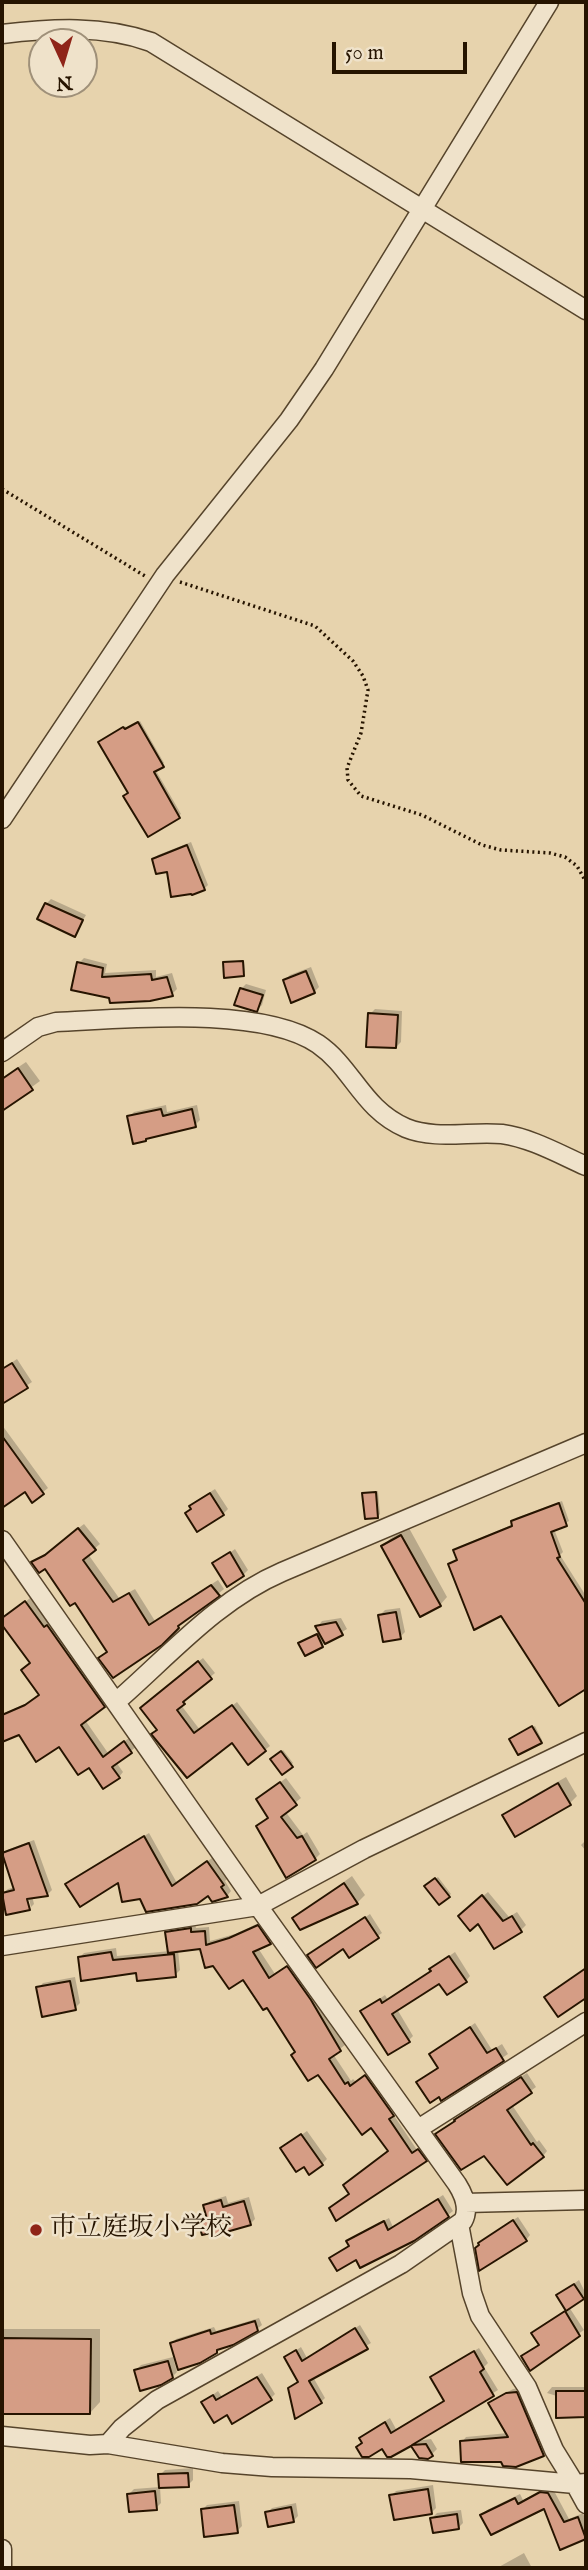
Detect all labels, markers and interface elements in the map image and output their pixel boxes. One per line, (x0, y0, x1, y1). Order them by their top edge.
north arrow (28, 28, 98, 98)
scale bar (336, 28, 471, 72)
text: 50 m (345, 40, 384, 67)
text: N (55, 69, 73, 94)
place label: 市立庭坂小学校 (50, 2214, 232, 2246)
marker: 市立庭坂小学校 (28, 2222, 44, 2238)

